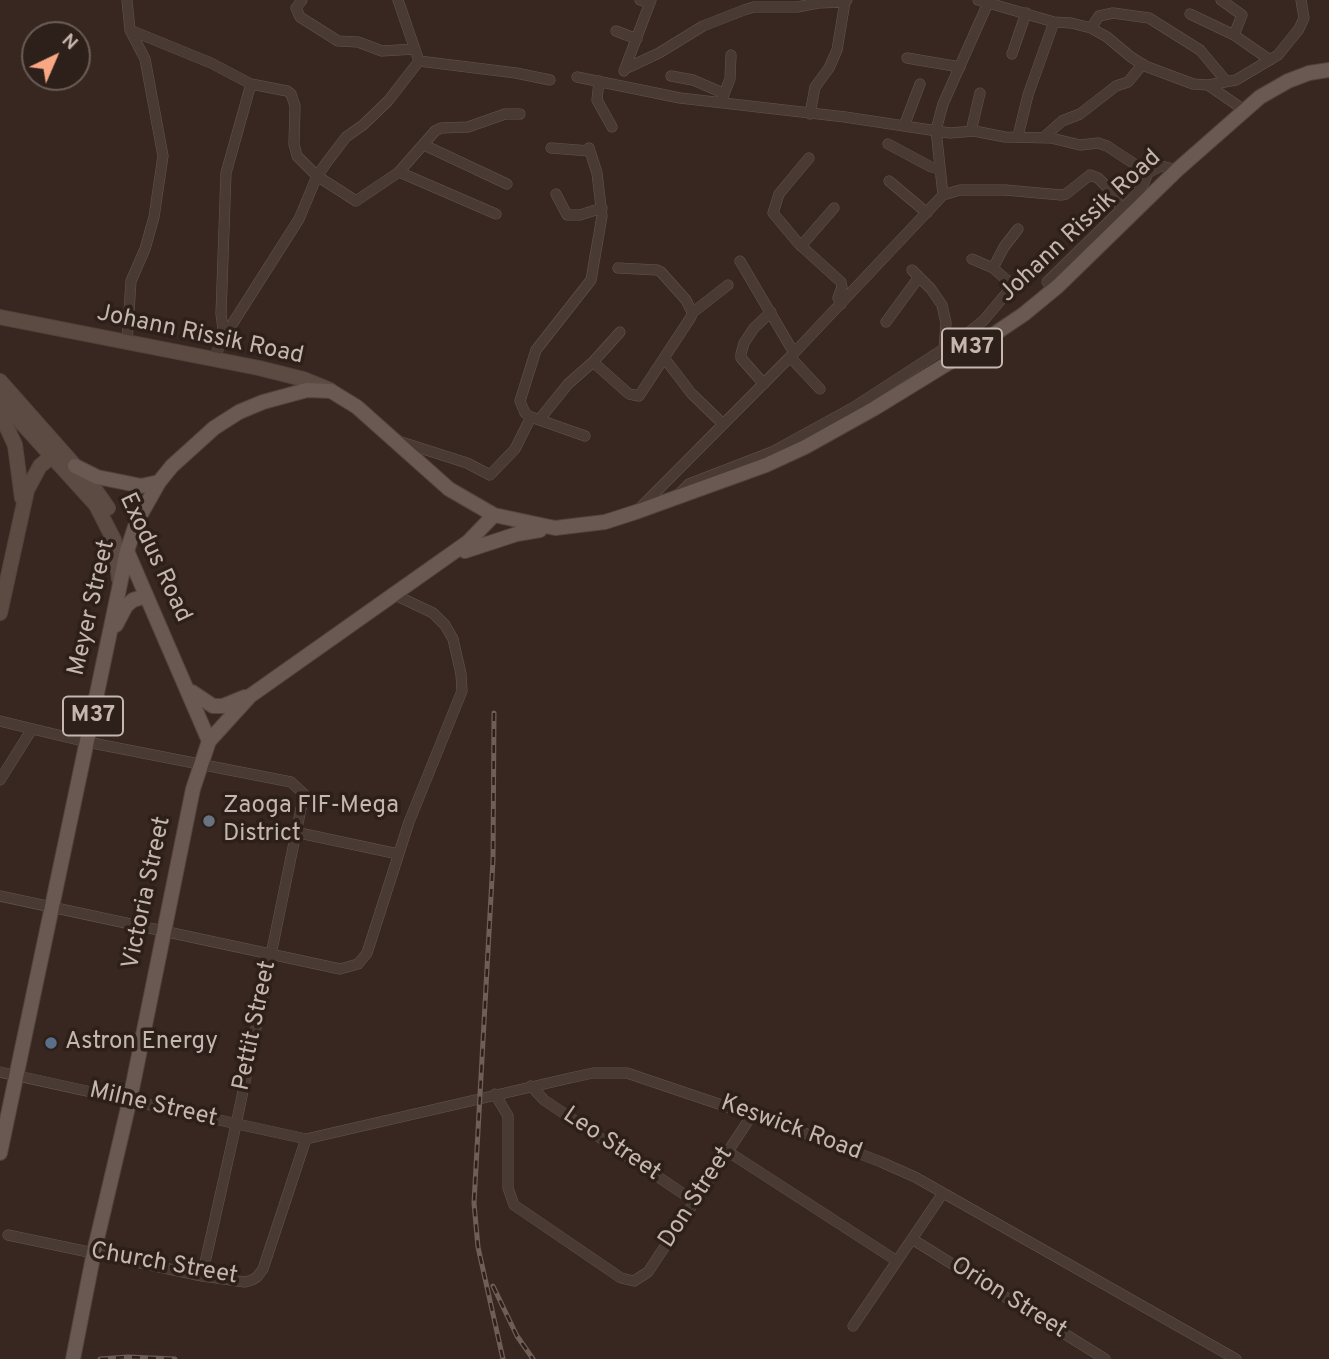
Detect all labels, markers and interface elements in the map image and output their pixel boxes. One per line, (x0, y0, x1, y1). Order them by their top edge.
north arrow (21, 21, 91, 91)
text: N (56, 29, 82, 56)
street label: Johann Rissik Road (994, 145, 1168, 309)
street label: Johann Rissik Road (94, 300, 306, 372)
road number: M37 (942, 328, 1002, 368)
street label: Exodus Road (112, 489, 196, 627)
street label: Meyer Street (63, 537, 123, 679)
road number: M37 (63, 696, 123, 736)
place label: Zaoga FIF-Mega District (223, 793, 399, 849)
marker: Zaoga FIF-Mega District (201, 813, 217, 829)
street label: Victoria Street (118, 814, 178, 972)
street label: Pettit Street (228, 958, 284, 1094)
place label: Astron Energy (65, 1029, 218, 1057)
marker: Astron Energy (43, 1035, 59, 1051)
street label: Milne Street (86, 1077, 220, 1135)
street label: Keswick Road (716, 1090, 866, 1168)
street label: Leo Street (557, 1102, 665, 1188)
street label: Don Street (654, 1142, 740, 1254)
street label: Church Street (88, 1238, 240, 1292)
street label: Orion Street (945, 1252, 1071, 1346)

